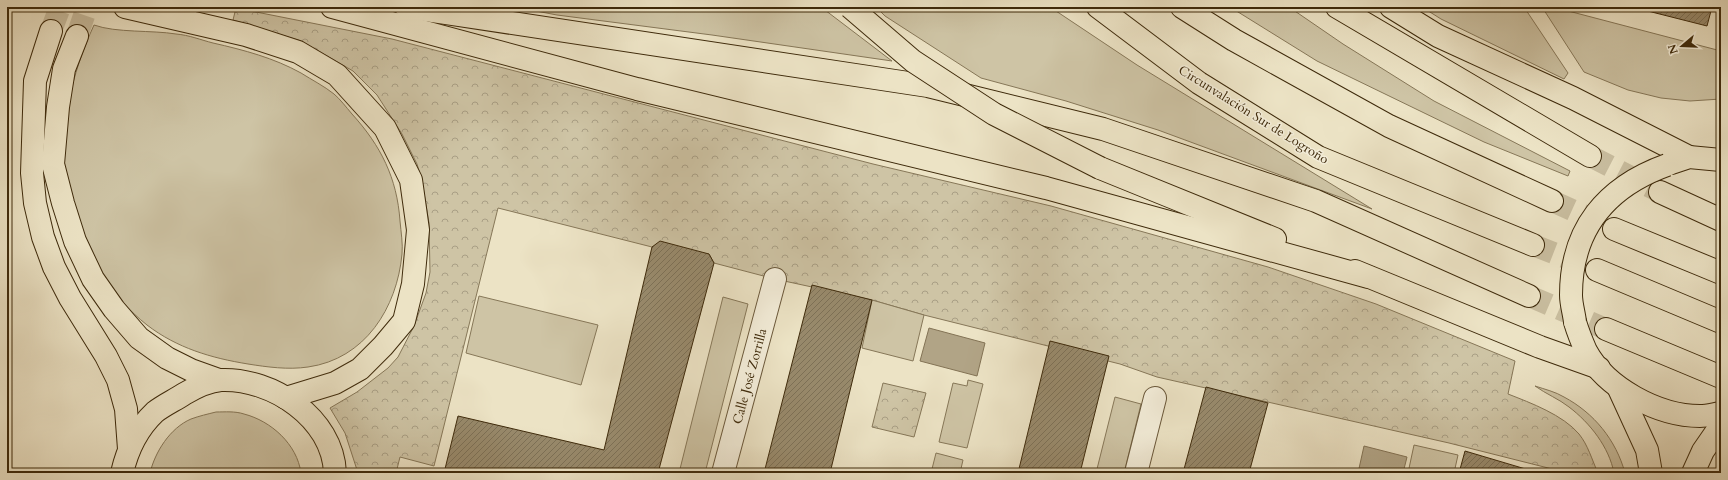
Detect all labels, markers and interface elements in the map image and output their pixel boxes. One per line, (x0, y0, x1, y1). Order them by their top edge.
north arrow (1662, 26, 1702, 66)
text: N (1664, 42, 1682, 56)
street label: Circunvalación Sur de Logroño (1175, 61, 1332, 169)
street label: Calle José Zorrilla (729, 326, 771, 426)

